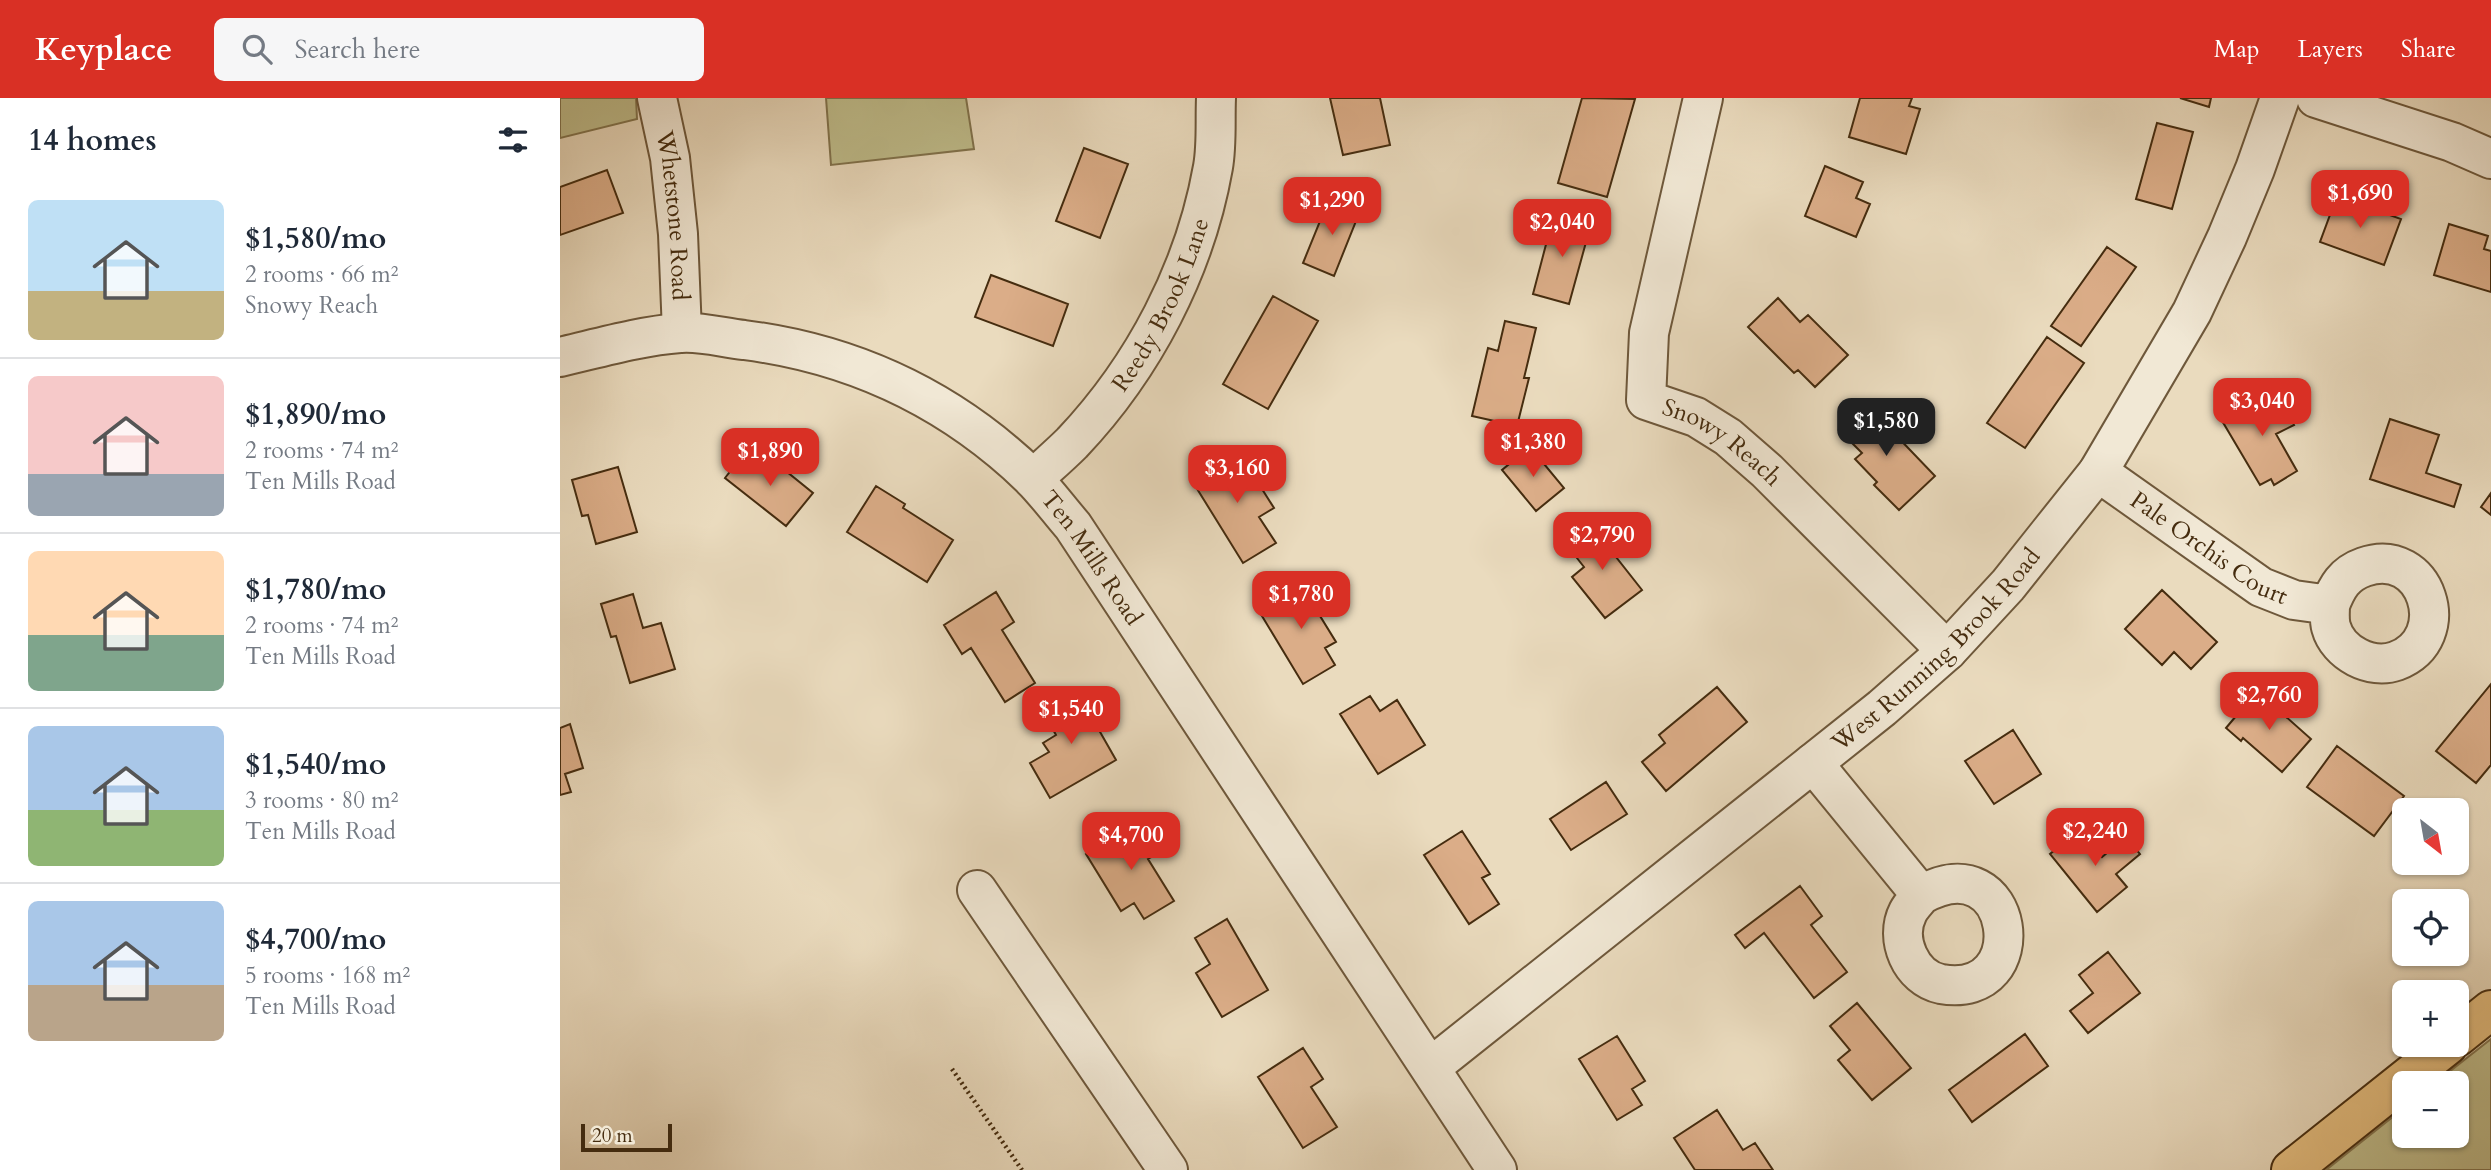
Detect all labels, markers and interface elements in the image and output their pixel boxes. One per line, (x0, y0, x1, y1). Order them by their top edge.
search box (214, 18, 704, 81)
text: Keyplace (35, 27, 172, 72)
icon: search (238, 30, 276, 68)
text: Search here (294, 32, 420, 67)
text: Map (2214, 33, 2260, 66)
text: Layers (2298, 33, 2363, 66)
text: Share (2401, 33, 2456, 66)
text: 14 homes (28, 120, 157, 161)
icon: filters (494, 121, 532, 159)
street label: Whetstone Road (647, 127, 697, 301)
pin: $1,690 (2303, 170, 2417, 230)
text: $1,690 (2327, 177, 2393, 208)
pin: $1,290 (1275, 178, 1389, 237)
text: $1,290 (1299, 184, 1365, 215)
pin: $2,040 (1505, 200, 1619, 259)
text: $2,040 (1529, 206, 1595, 237)
street label: Reedy Brook Lane (1104, 214, 1217, 398)
text: $1,580/mo (245, 218, 386, 259)
icon: home (84, 228, 168, 312)
text: 2 rooms · 66 m² (245, 259, 398, 290)
text: Snowy Reach (245, 290, 378, 321)
pin: $3,040 (2205, 378, 2319, 438)
text: $3,040 (2229, 385, 2295, 416)
street label: Snowy Reach (1658, 391, 1789, 494)
text: $1,890/mo (245, 394, 386, 435)
pin: $1,580 (1829, 398, 1943, 458)
icon: home (84, 404, 168, 488)
text: $1,580 (1853, 405, 1919, 436)
pin: $1,380 (1476, 420, 1590, 479)
text: $1,380 (1500, 426, 1566, 457)
pin: $1,890 (713, 428, 827, 488)
text: 2 rooms · 74 m² (245, 435, 398, 466)
text: $1,890 (737, 435, 803, 466)
pin: $3,160 (1180, 446, 1294, 505)
text: $3,160 (1204, 452, 1270, 483)
text: Ten Mills Road (245, 466, 396, 497)
street label: Ten Mills Road (1033, 484, 1150, 632)
street label: Pale Orchis Court (2123, 484, 2293, 613)
pin: $2,790 (1545, 512, 1659, 572)
text: $2,790 (1569, 519, 1635, 550)
street label: West Running Brook Road (1824, 541, 2048, 760)
text: $1,780/mo (245, 569, 386, 610)
pin: $1,780 (1244, 572, 1358, 631)
text: $1,780 (1268, 578, 1334, 609)
icon: home (84, 579, 168, 663)
text: 2 rooms · 74 m² (245, 610, 398, 641)
text: Ten Mills Road (245, 641, 396, 672)
pin: $2,760 (2212, 672, 2326, 732)
text: $2,760 (2236, 679, 2302, 710)
pin: $1,540 (1014, 686, 1128, 746)
text: $1,540 (1038, 693, 1104, 724)
text: $1,540/mo (245, 744, 386, 785)
icon: home (84, 754, 168, 838)
text: 3 rooms · 80 m² (245, 785, 398, 816)
north arrow (2392, 798, 2469, 875)
map controls (2392, 798, 2469, 1148)
pin: $2,240 (2038, 808, 2152, 868)
pin: $4,700 (1074, 812, 1188, 872)
text: $2,240 (2062, 815, 2128, 846)
text: Ten Mills Road (245, 816, 396, 847)
text: $4,700 (1098, 819, 1164, 850)
button: locate (2392, 889, 2469, 966)
text: $4,700/mo (245, 919, 386, 960)
icon: home (84, 929, 168, 1013)
text: 5 rooms · 168 m² (245, 960, 410, 991)
button: + (2392, 980, 2469, 1057)
text: Ten Mills Road (245, 991, 396, 1022)
button: − (2392, 1071, 2469, 1148)
scale bar (581, 1121, 672, 1153)
text: 20 m (592, 1123, 633, 1149)

